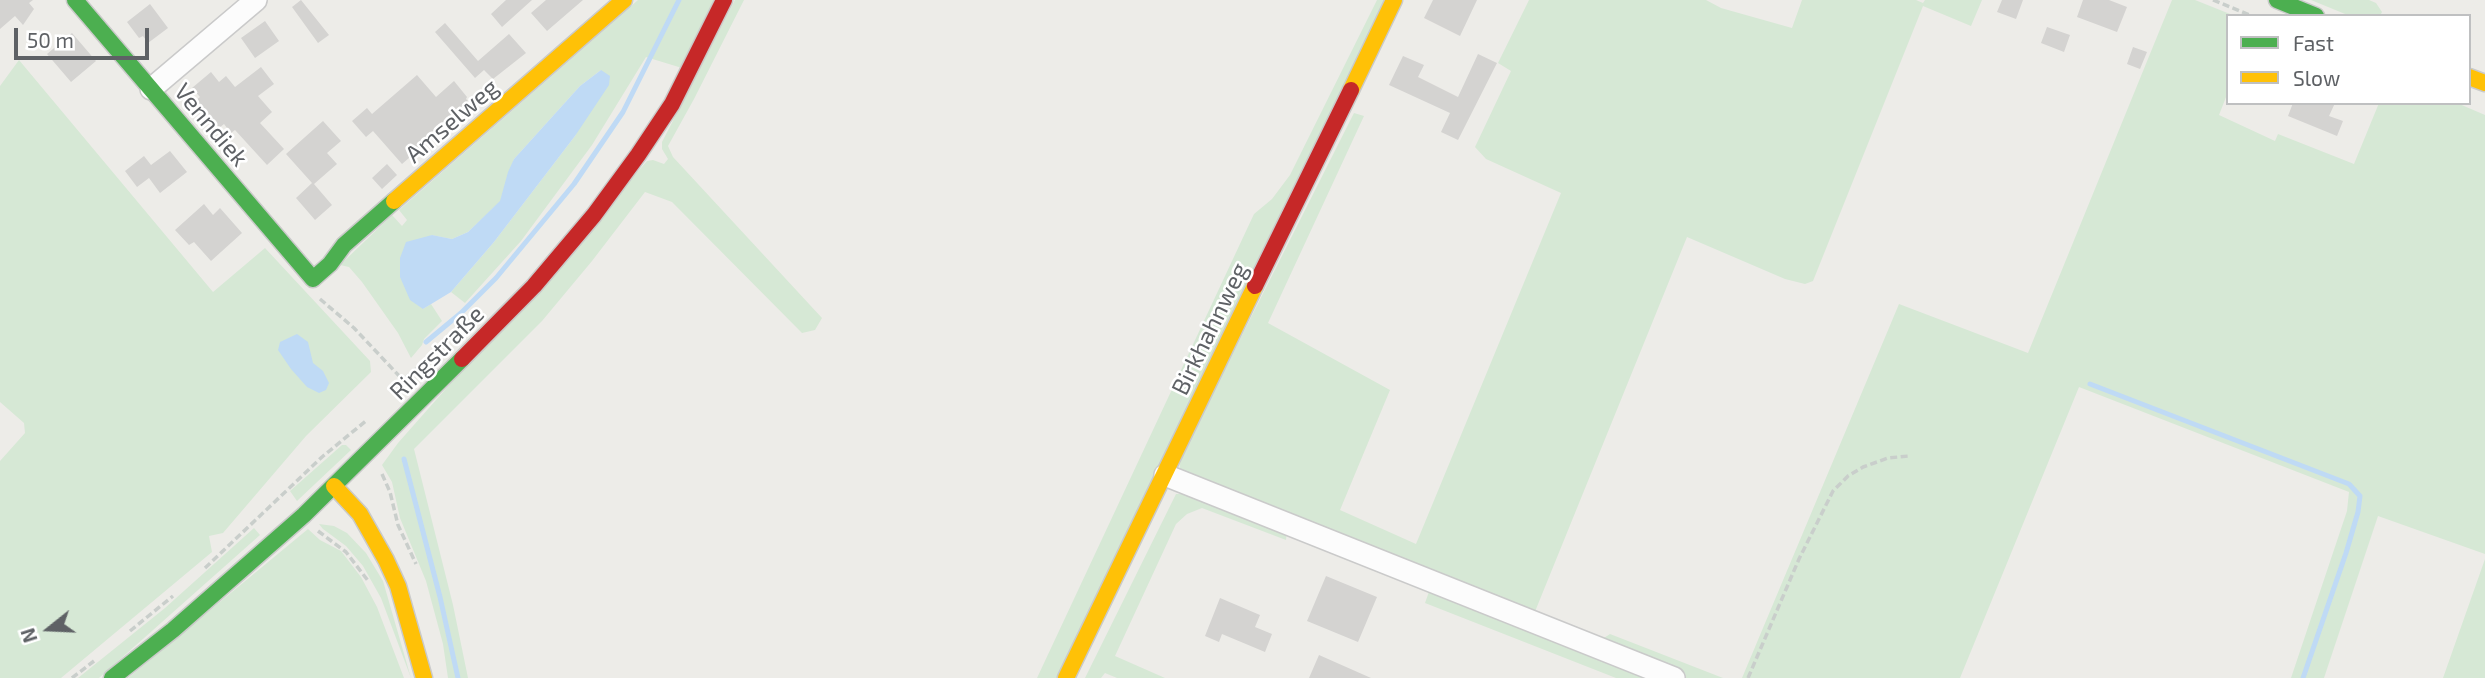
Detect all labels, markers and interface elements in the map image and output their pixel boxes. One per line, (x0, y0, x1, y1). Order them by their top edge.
scale bar (18, 14, 152, 58)
legend (2226, 14, 2471, 105)
text: 50 m (27, 27, 74, 52)
text: Fast (2293, 30, 2334, 55)
text: Slow (2293, 65, 2340, 90)
street label: Amselweg (400, 73, 504, 169)
street label: Venndiek (168, 78, 254, 172)
street label: Birkhahnweg (1166, 258, 1254, 400)
street label: Ringstraße (384, 300, 490, 406)
north arrow (14, 594, 84, 664)
text: N (15, 626, 42, 646)

